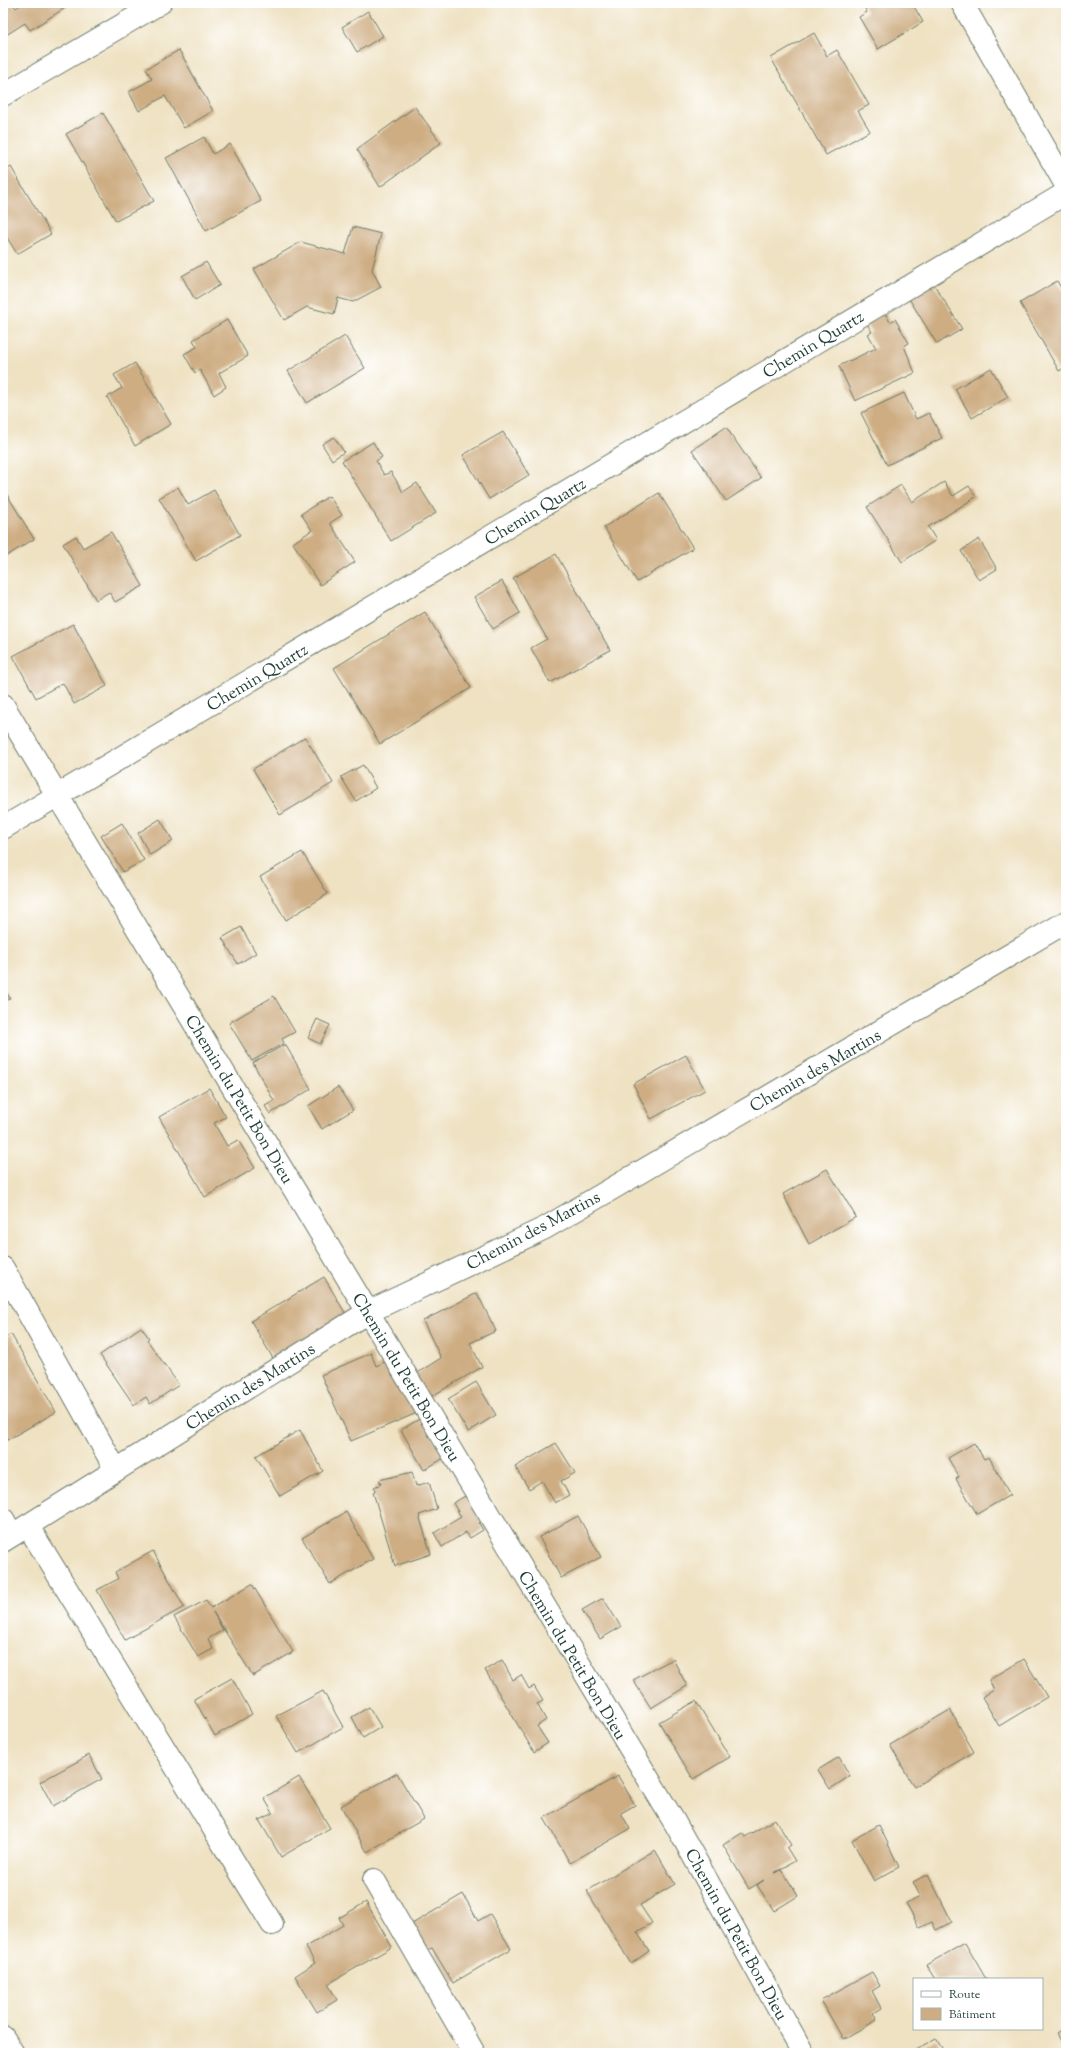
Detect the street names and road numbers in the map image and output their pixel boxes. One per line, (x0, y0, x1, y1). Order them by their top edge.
street label: Chemin Quartz (759, 306, 869, 385)
street label: Chemin Quartz (481, 473, 591, 552)
street label: Chemin Quartz (203, 639, 313, 718)
street label: Chemin du Petit Bon Dieu (178, 1011, 298, 1189)
street label: Chemin des Martins (746, 1024, 887, 1119)
street label: Chemin des Martins (463, 1186, 605, 1277)
street label: Chemin du Petit Bon Dieu (345, 1289, 465, 1467)
street label: Chemin des Martins (182, 1338, 321, 1437)
street label: Chemin du Petit Bon Dieu (511, 1567, 631, 1745)
street label: Chemin du Petit Bon Dieu (678, 1845, 793, 2025)

